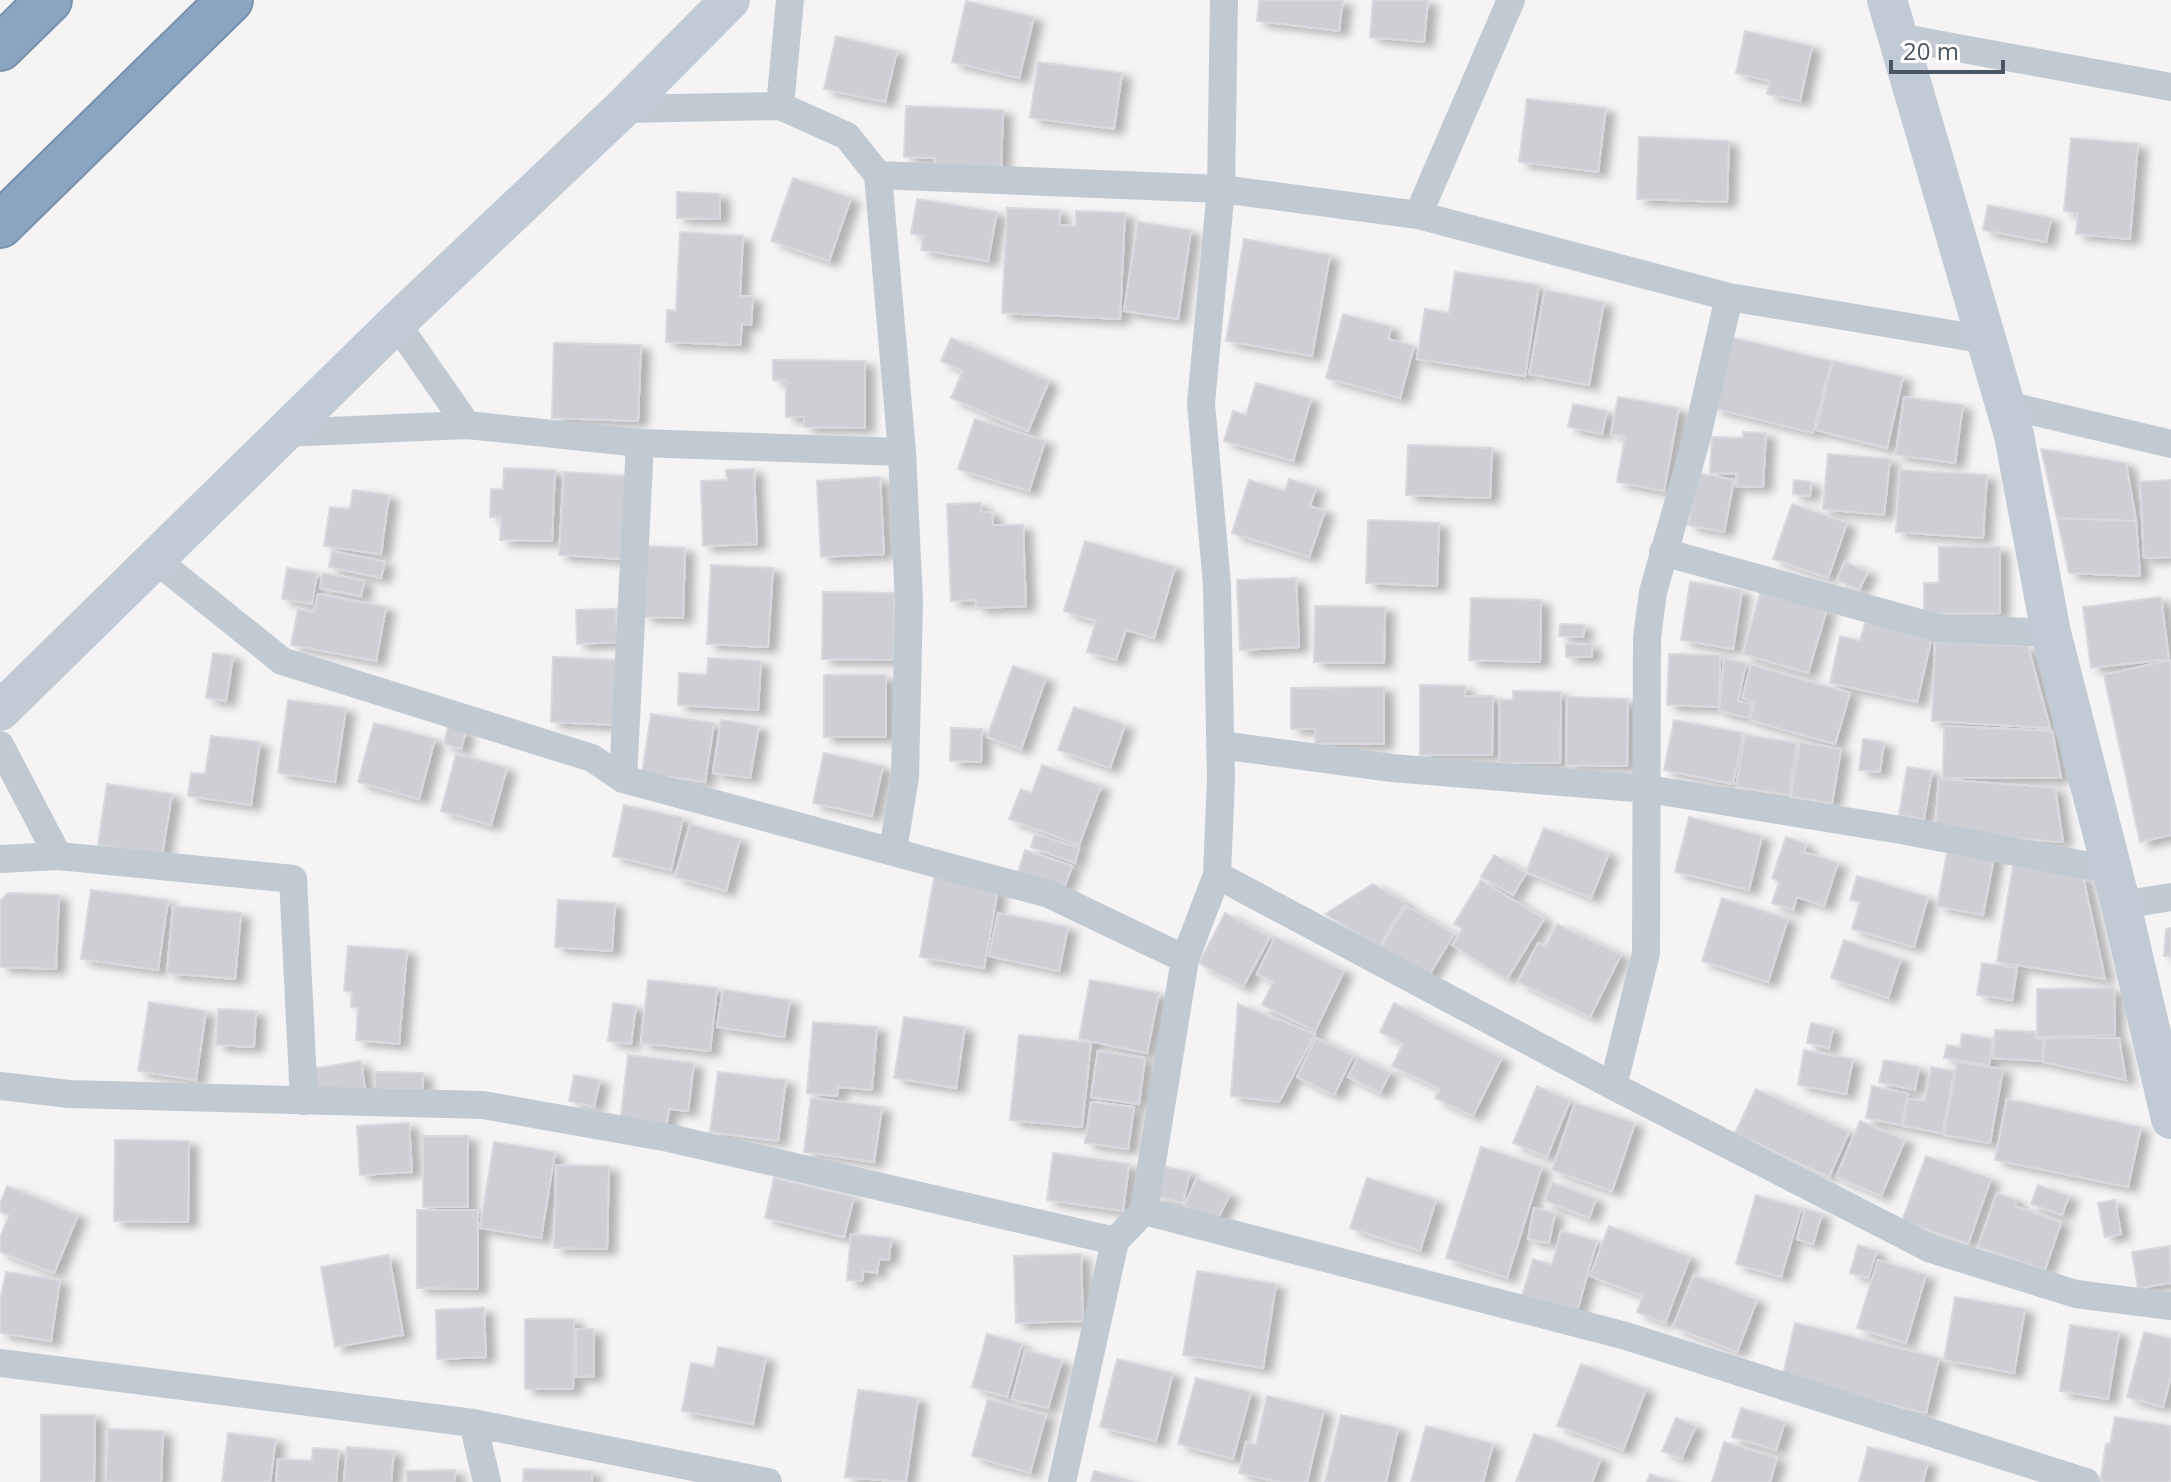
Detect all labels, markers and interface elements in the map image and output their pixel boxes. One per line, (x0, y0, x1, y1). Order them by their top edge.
scale bar (1891, 24, 2003, 74)
text: 20 m (1903, 34, 1959, 67)

